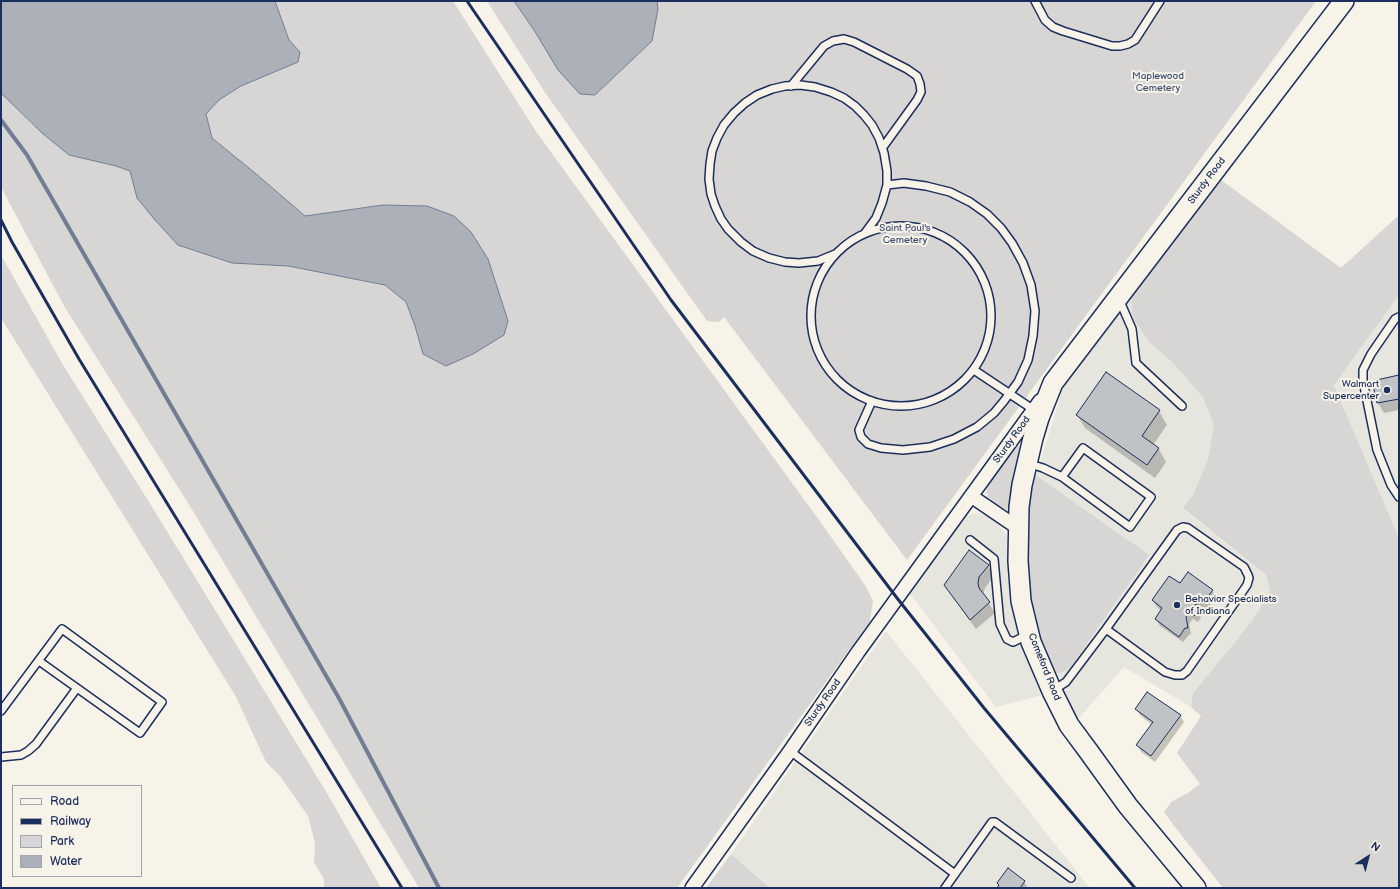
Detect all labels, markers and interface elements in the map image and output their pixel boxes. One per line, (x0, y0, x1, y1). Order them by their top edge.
park label: Maplewood Cemetery (1132, 70, 1184, 94)
street label: Sturdy Road (1186, 155, 1228, 207)
park label: Saint Paul's Cemetery (879, 222, 931, 246)
place label: Walmart Supercenter (1323, 378, 1379, 402)
marker: Walmart Supercenter (1382, 385, 1392, 395)
street label: Sturdy Road (991, 414, 1033, 466)
place label: Behavior Specialists of Indiana (1185, 593, 1277, 616)
marker: Behavior Specialists of Indiana (1172, 600, 1182, 610)
street label: Comeford Road (1025, 632, 1063, 702)
street label: Sturdy Road (802, 677, 844, 729)
legend (12, 785, 142, 877)
text: Road (50, 794, 79, 809)
text: Railway (50, 814, 91, 829)
text: Park (50, 834, 74, 849)
north arrow (1348, 837, 1388, 877)
text: N (1368, 839, 1383, 855)
text: Water (50, 854, 82, 869)

